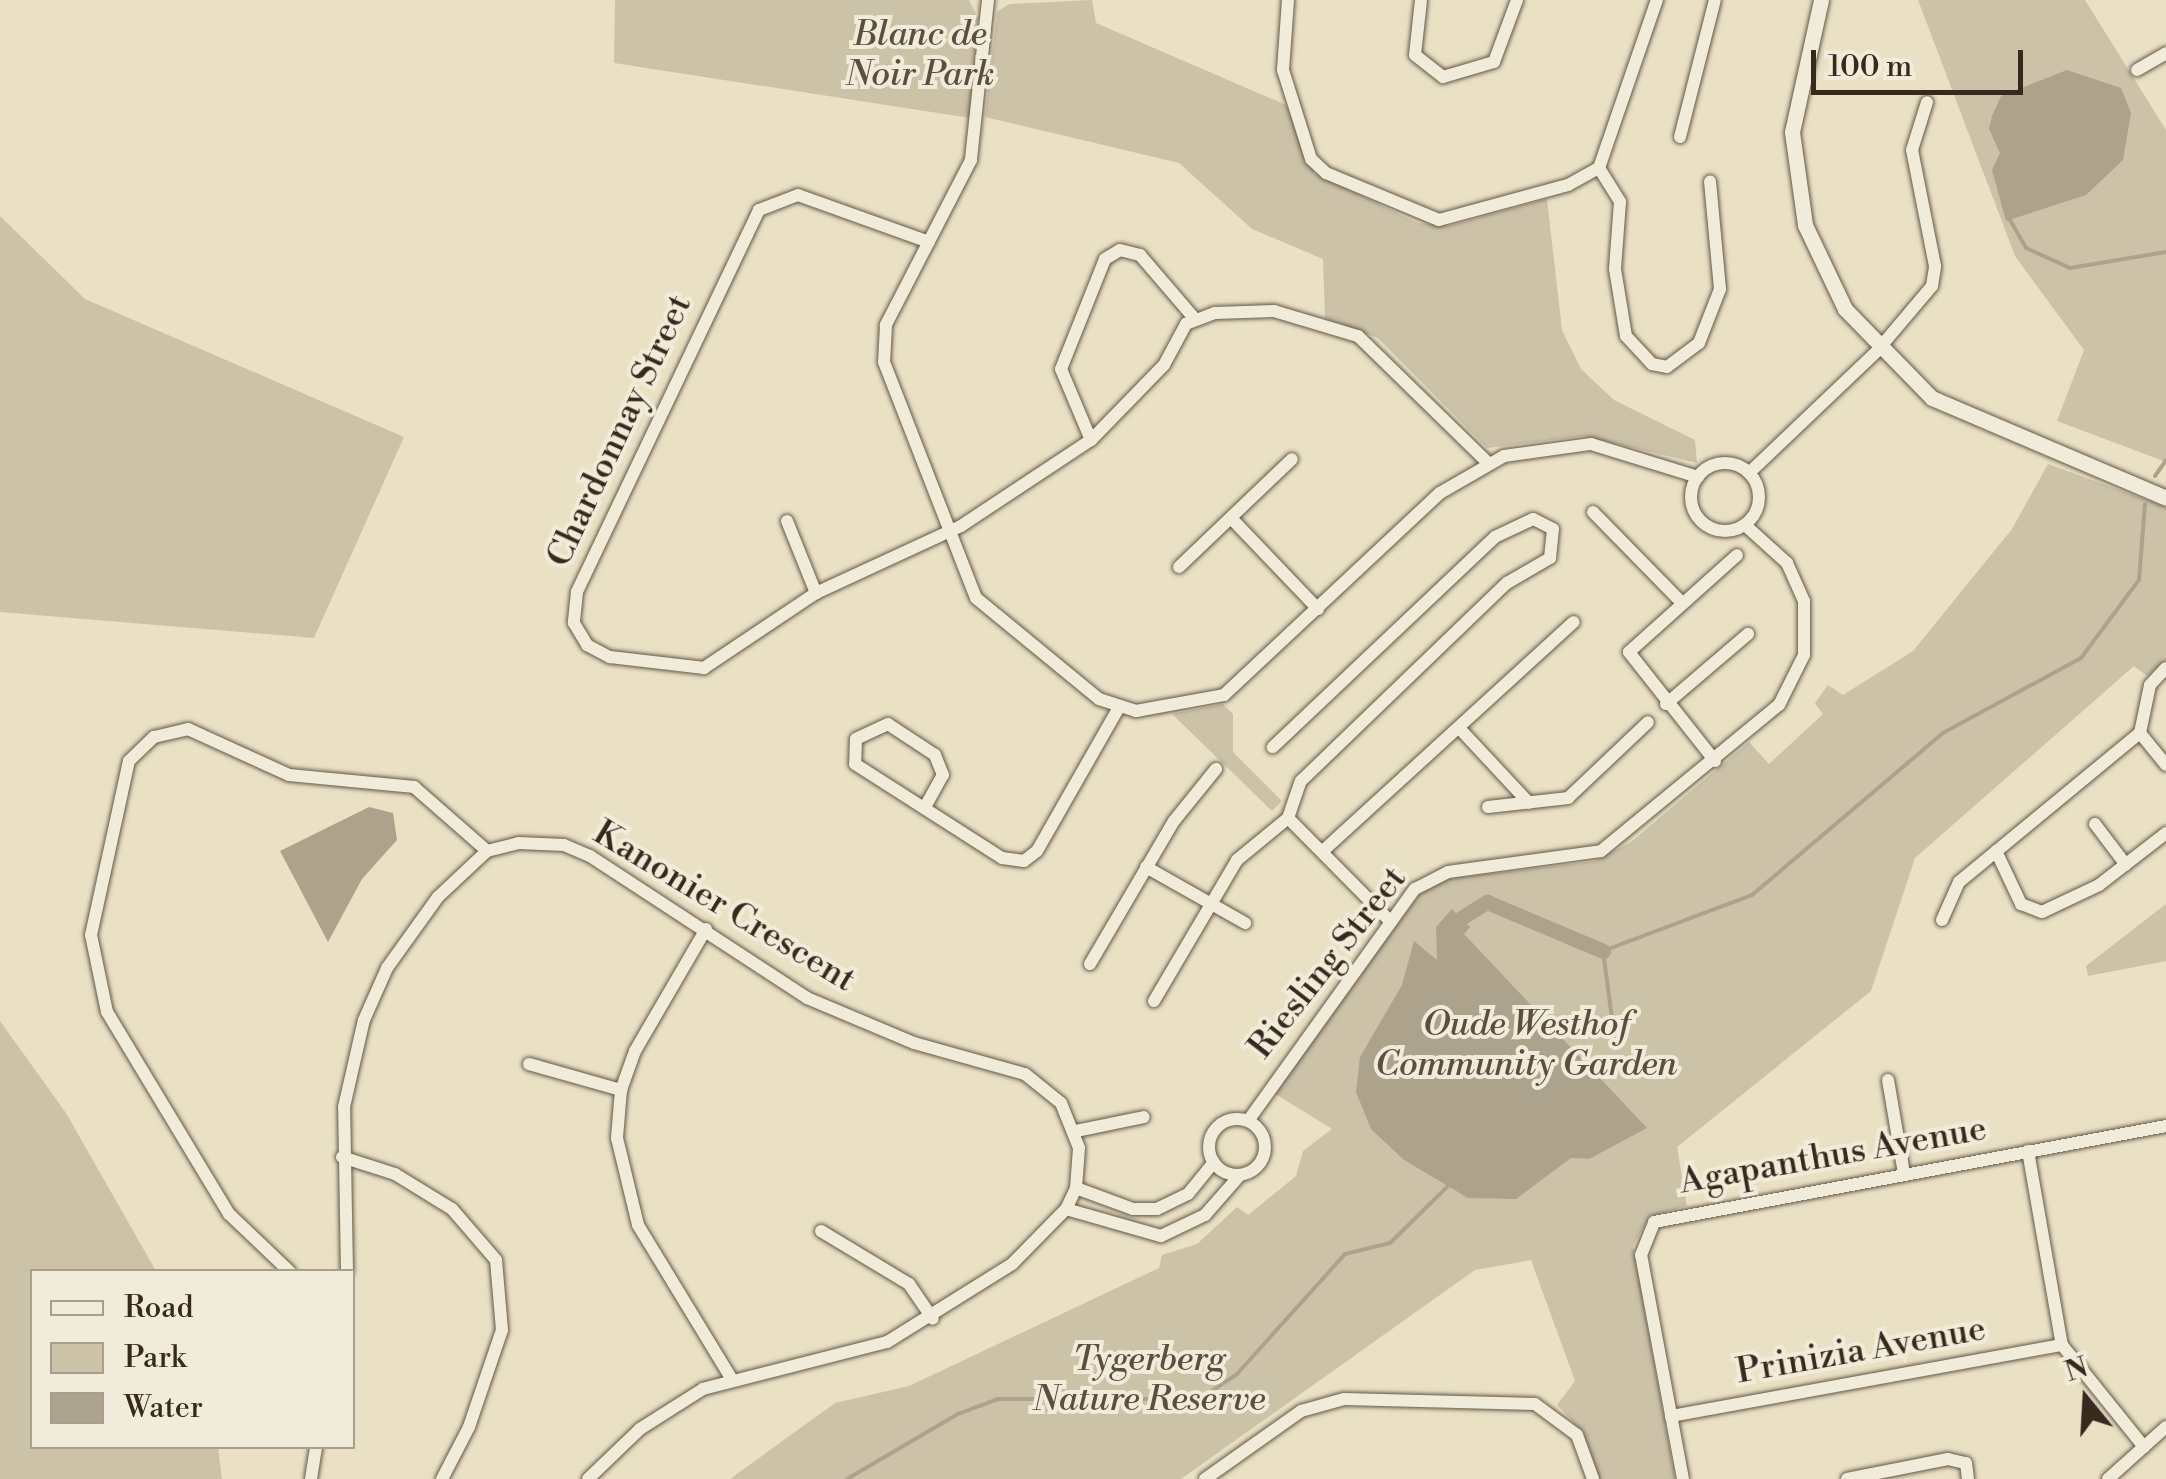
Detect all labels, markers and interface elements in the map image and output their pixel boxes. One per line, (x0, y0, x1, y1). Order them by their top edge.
park label: Blanc de Noir Park (845, 14, 995, 96)
scale bar (1816, 30, 2028, 92)
text: 100 m (1828, 48, 1912, 86)
street label: Chardonnay Street (539, 288, 701, 574)
street label: Kanonier Crescent (585, 812, 863, 1002)
street label: Riesling Street (1240, 859, 1416, 1067)
park label: Oude Westhof Community Garden (1375, 1004, 1677, 1086)
street label: Agapanthus Avenue (1676, 1108, 1990, 1204)
legend (30, 1269, 355, 1449)
text: Road (124, 1289, 194, 1327)
street label: Prinizia Avenue (1733, 1308, 1989, 1394)
text: Park (124, 1339, 186, 1377)
park label: Tygerberg Nature Reserve (1032, 1339, 1266, 1421)
north arrow (2036, 1349, 2136, 1449)
text: N (2061, 1350, 2093, 1390)
text: Water (124, 1389, 203, 1427)

